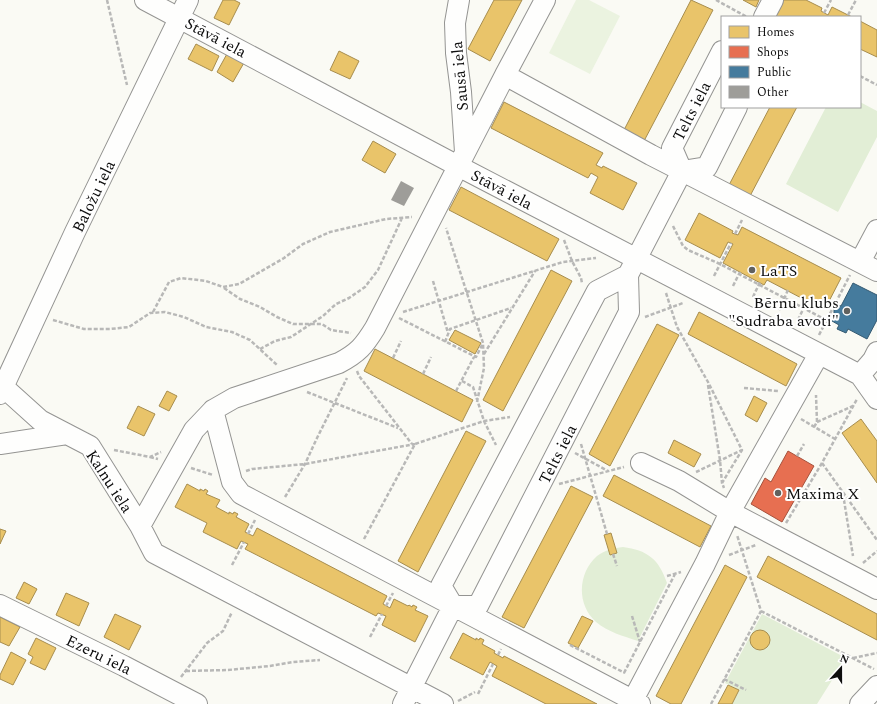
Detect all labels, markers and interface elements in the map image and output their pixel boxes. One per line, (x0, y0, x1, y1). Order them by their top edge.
street label: Stāvā iela (180, 12, 251, 64)
legend (721, 16, 861, 108)
text: Homes (757, 23, 795, 42)
street label: Sausā iela (445, 40, 475, 112)
text: Shops (757, 43, 789, 62)
text: Public (757, 63, 791, 82)
street label: Telts iela (667, 77, 717, 146)
text: Other (757, 83, 789, 102)
street label: Baložu iela (66, 156, 122, 236)
street label: Stāvā iela (466, 164, 537, 216)
place label: LaTS (760, 259, 797, 283)
marker: LaTS (747, 265, 757, 275)
place label: Bērnu klubs "Sudraba avoti" (728, 291, 839, 333)
marker: Bērnu klubs "Sudraba avoti" (842, 306, 852, 316)
street label: Telts iela (533, 420, 583, 489)
street label: Kalnu iela (80, 445, 139, 518)
place label: Maxima X (786, 482, 860, 506)
marker: Maxima X (773, 488, 783, 498)
street label: Ezeru iela (62, 629, 136, 681)
north arrow (821, 648, 861, 688)
text: N (837, 650, 852, 669)

